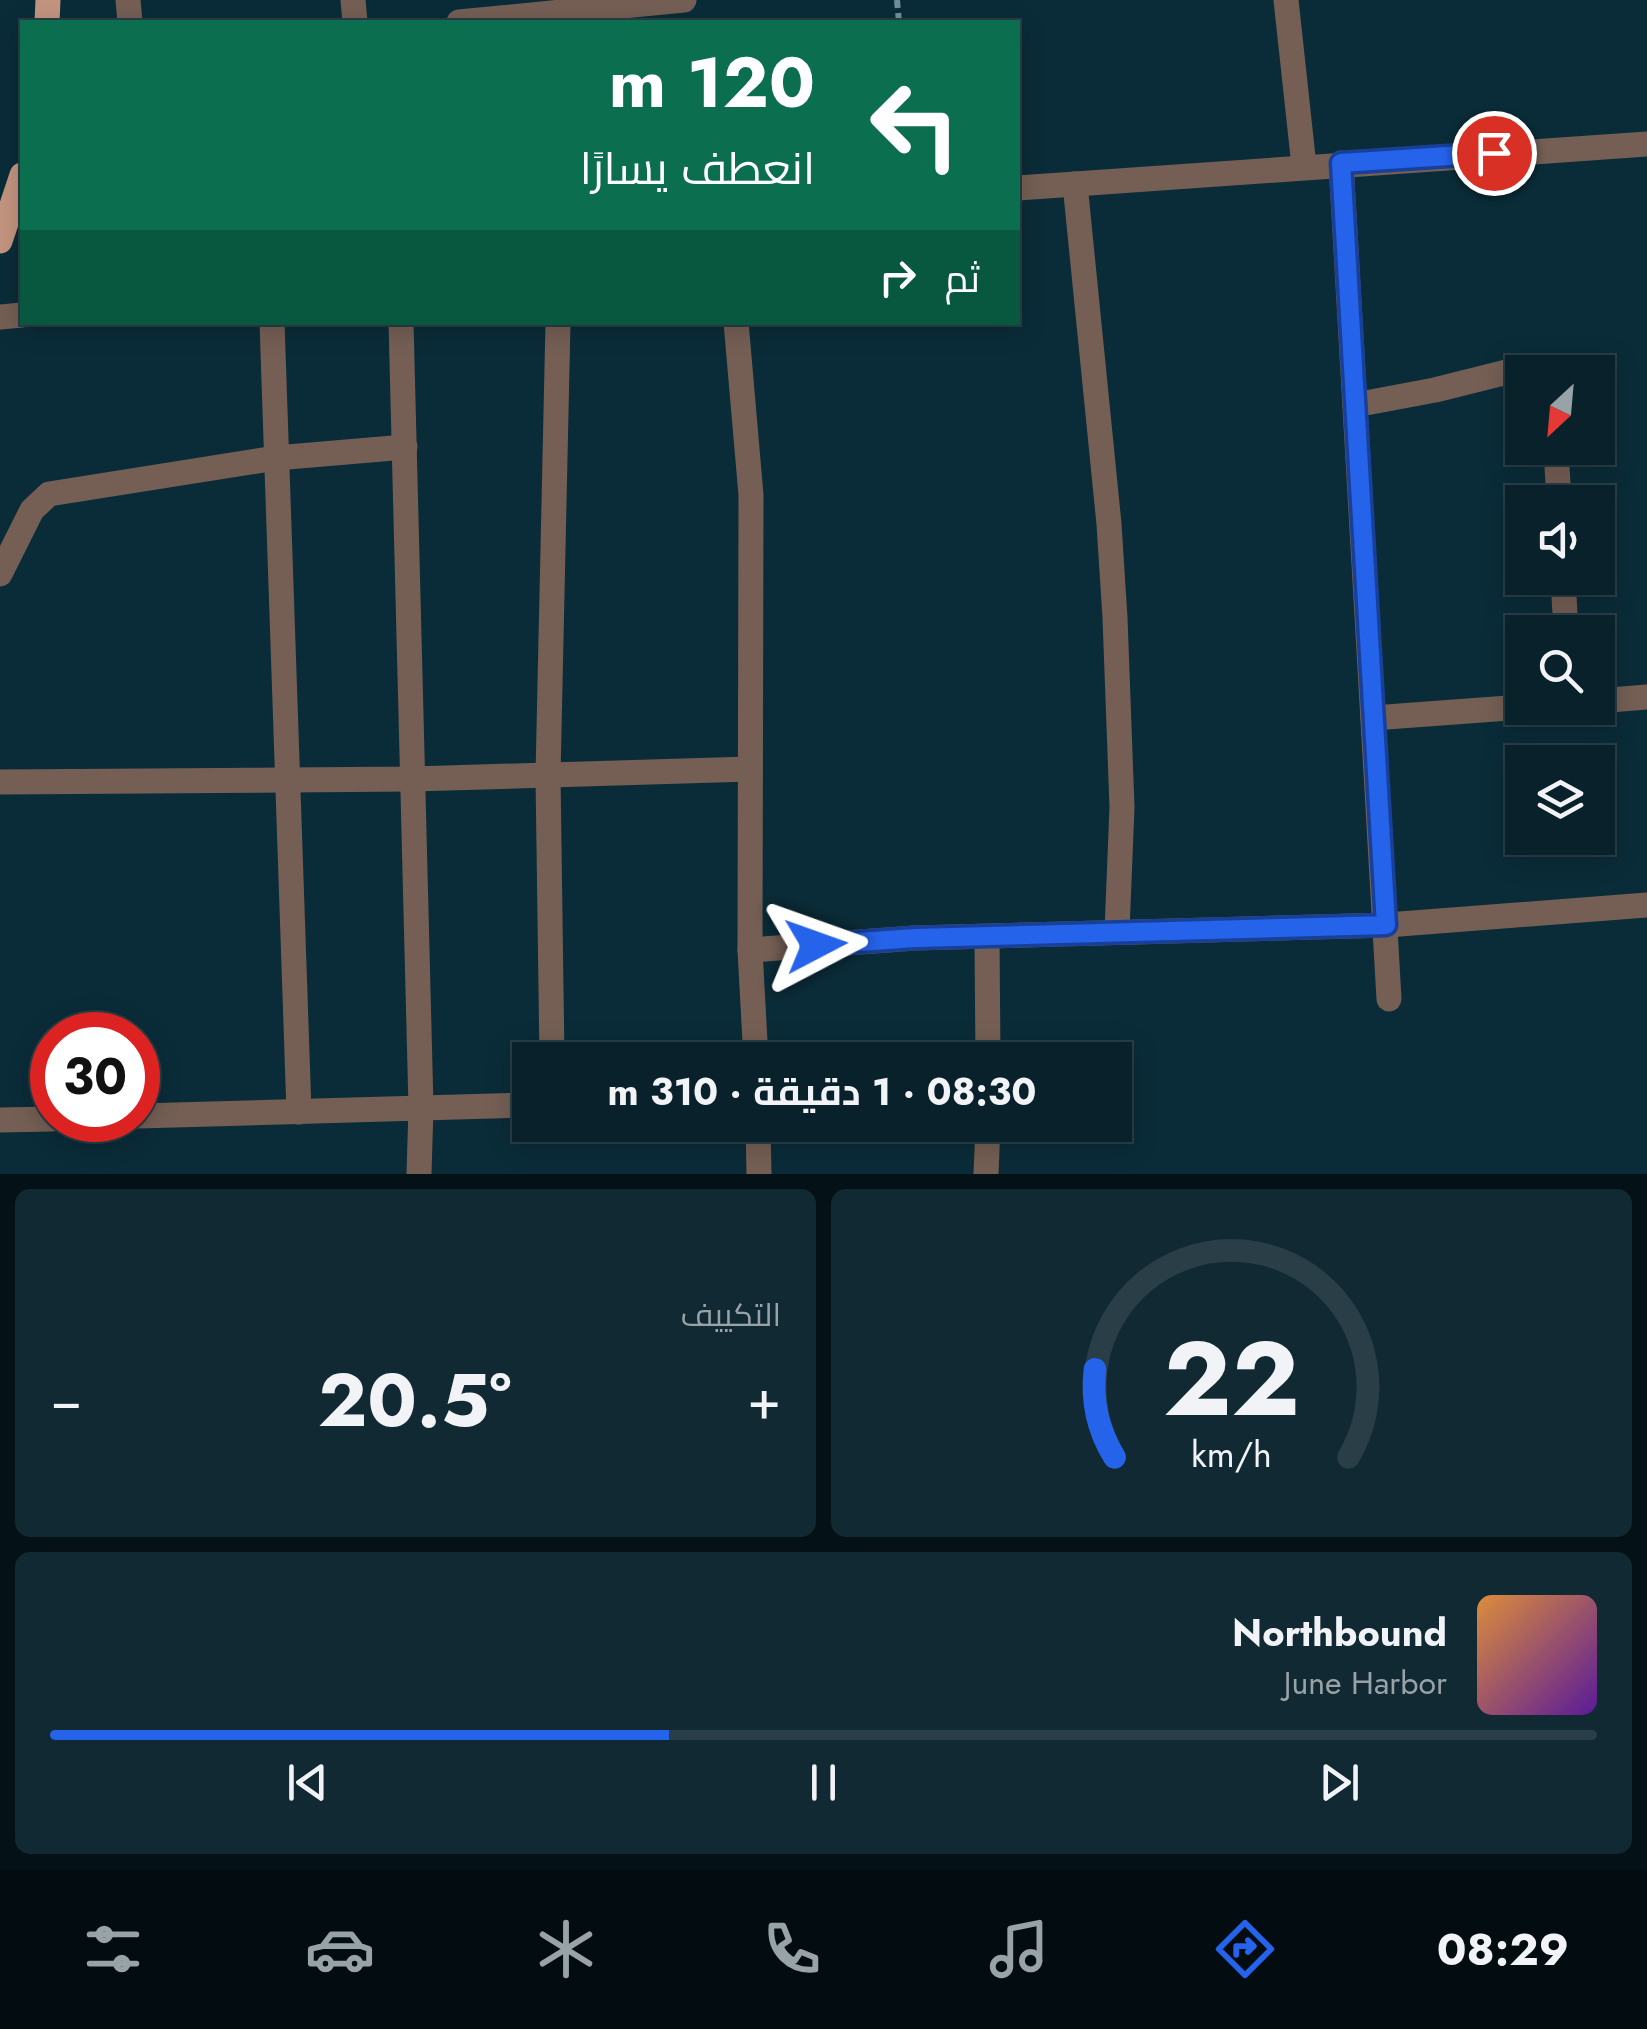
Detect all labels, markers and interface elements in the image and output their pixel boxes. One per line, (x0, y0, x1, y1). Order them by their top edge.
text: 120 m (609, 32, 815, 133)
icon: left (850, 60, 980, 190)
pin (1452, 111, 1537, 196)
icon: arrive (1467, 126, 1522, 181)
text: انعطف يسارًا (580, 136, 815, 201)
icon: right (870, 250, 925, 305)
text: ثم (945, 251, 980, 306)
north arrow (1505, 355, 1615, 465)
map controls (1505, 355, 1615, 855)
button: sound (1505, 485, 1615, 595)
button: search (1505, 615, 1615, 725)
button: layers (1505, 745, 1615, 855)
position arrow (764, 893, 868, 997)
speed limit sign: 30 (30, 1012, 160, 1142)
text: 08:30 · 1 دقيقة · 310 m (608, 1064, 1036, 1119)
text: التكييف (681, 1292, 781, 1338)
text: 22 (1163, 1304, 1300, 1454)
text: 20.5° (318, 1346, 512, 1454)
text: − (50, 1360, 82, 1440)
text: + (747, 1360, 781, 1440)
text: km/h (1191, 1429, 1272, 1480)
text: Northbound (1232, 1605, 1447, 1660)
text: June Harbor (1284, 1660, 1447, 1706)
icon: previous (280, 1755, 335, 1810)
icon: pause (796, 1755, 851, 1810)
icon: next (1312, 1755, 1367, 1810)
icon: filters (78, 1914, 148, 1984)
icon: car (305, 1914, 375, 1984)
icon: climate (531, 1914, 601, 1984)
icon: phone (757, 1914, 827, 1984)
icon: music (984, 1914, 1054, 1984)
icon: directions (1210, 1914, 1280, 1984)
text: 08:29 (1437, 1917, 1569, 1982)

